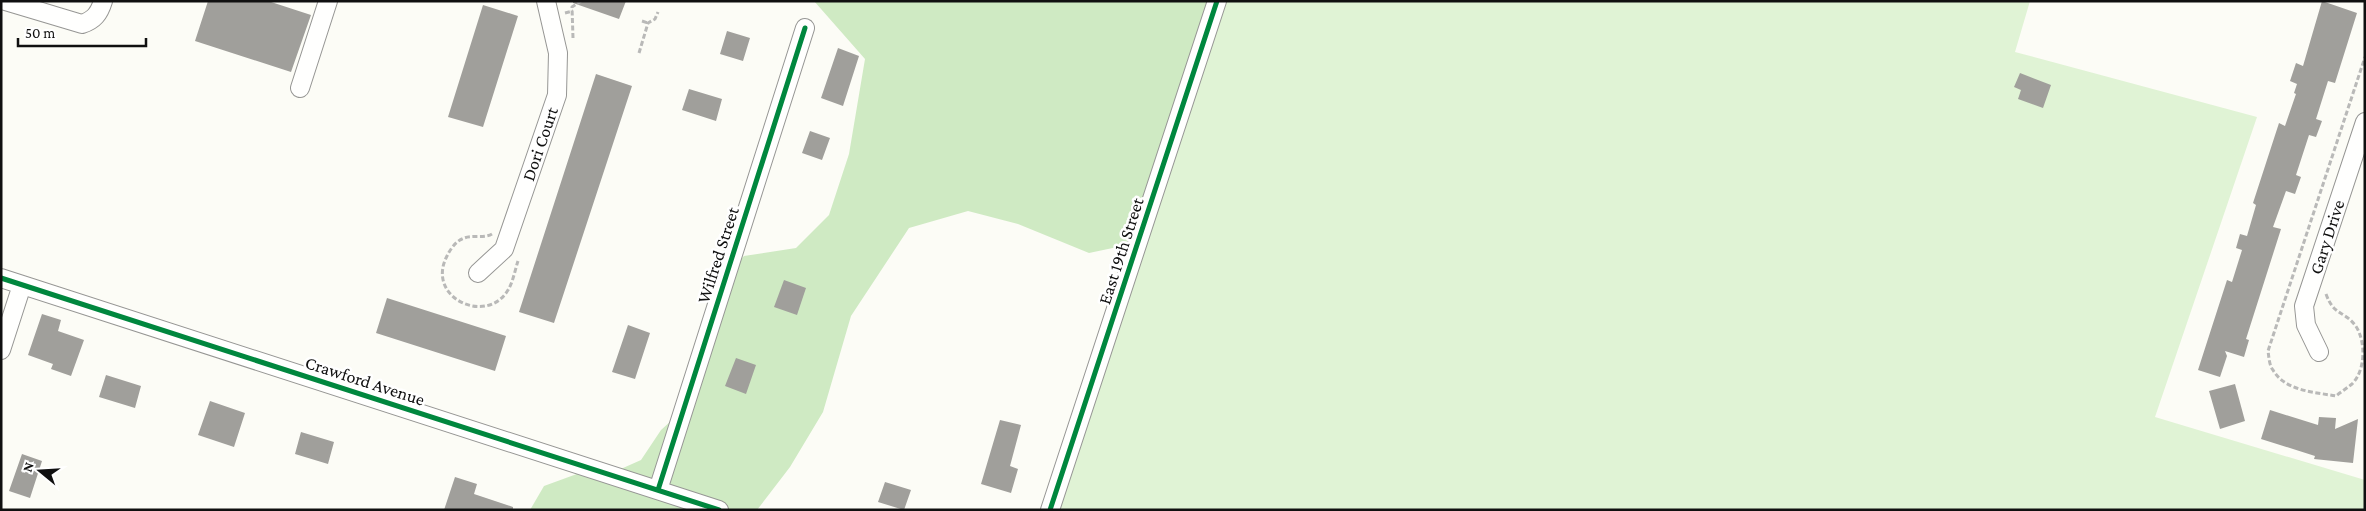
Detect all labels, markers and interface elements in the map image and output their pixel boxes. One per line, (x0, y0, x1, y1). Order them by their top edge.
scale bar (18, 15, 145, 47)
text: 50 m (25, 25, 55, 41)
street label: Dori Court (518, 103, 562, 184)
street label: East 19th Street (1094, 194, 1148, 307)
street label: Gary Drive (2306, 197, 2348, 277)
street label: Wilfred Street (693, 203, 743, 306)
street label: Crawford Avenue (303, 352, 427, 410)
north arrow (15, 446, 65, 496)
text: N (19, 460, 37, 474)

